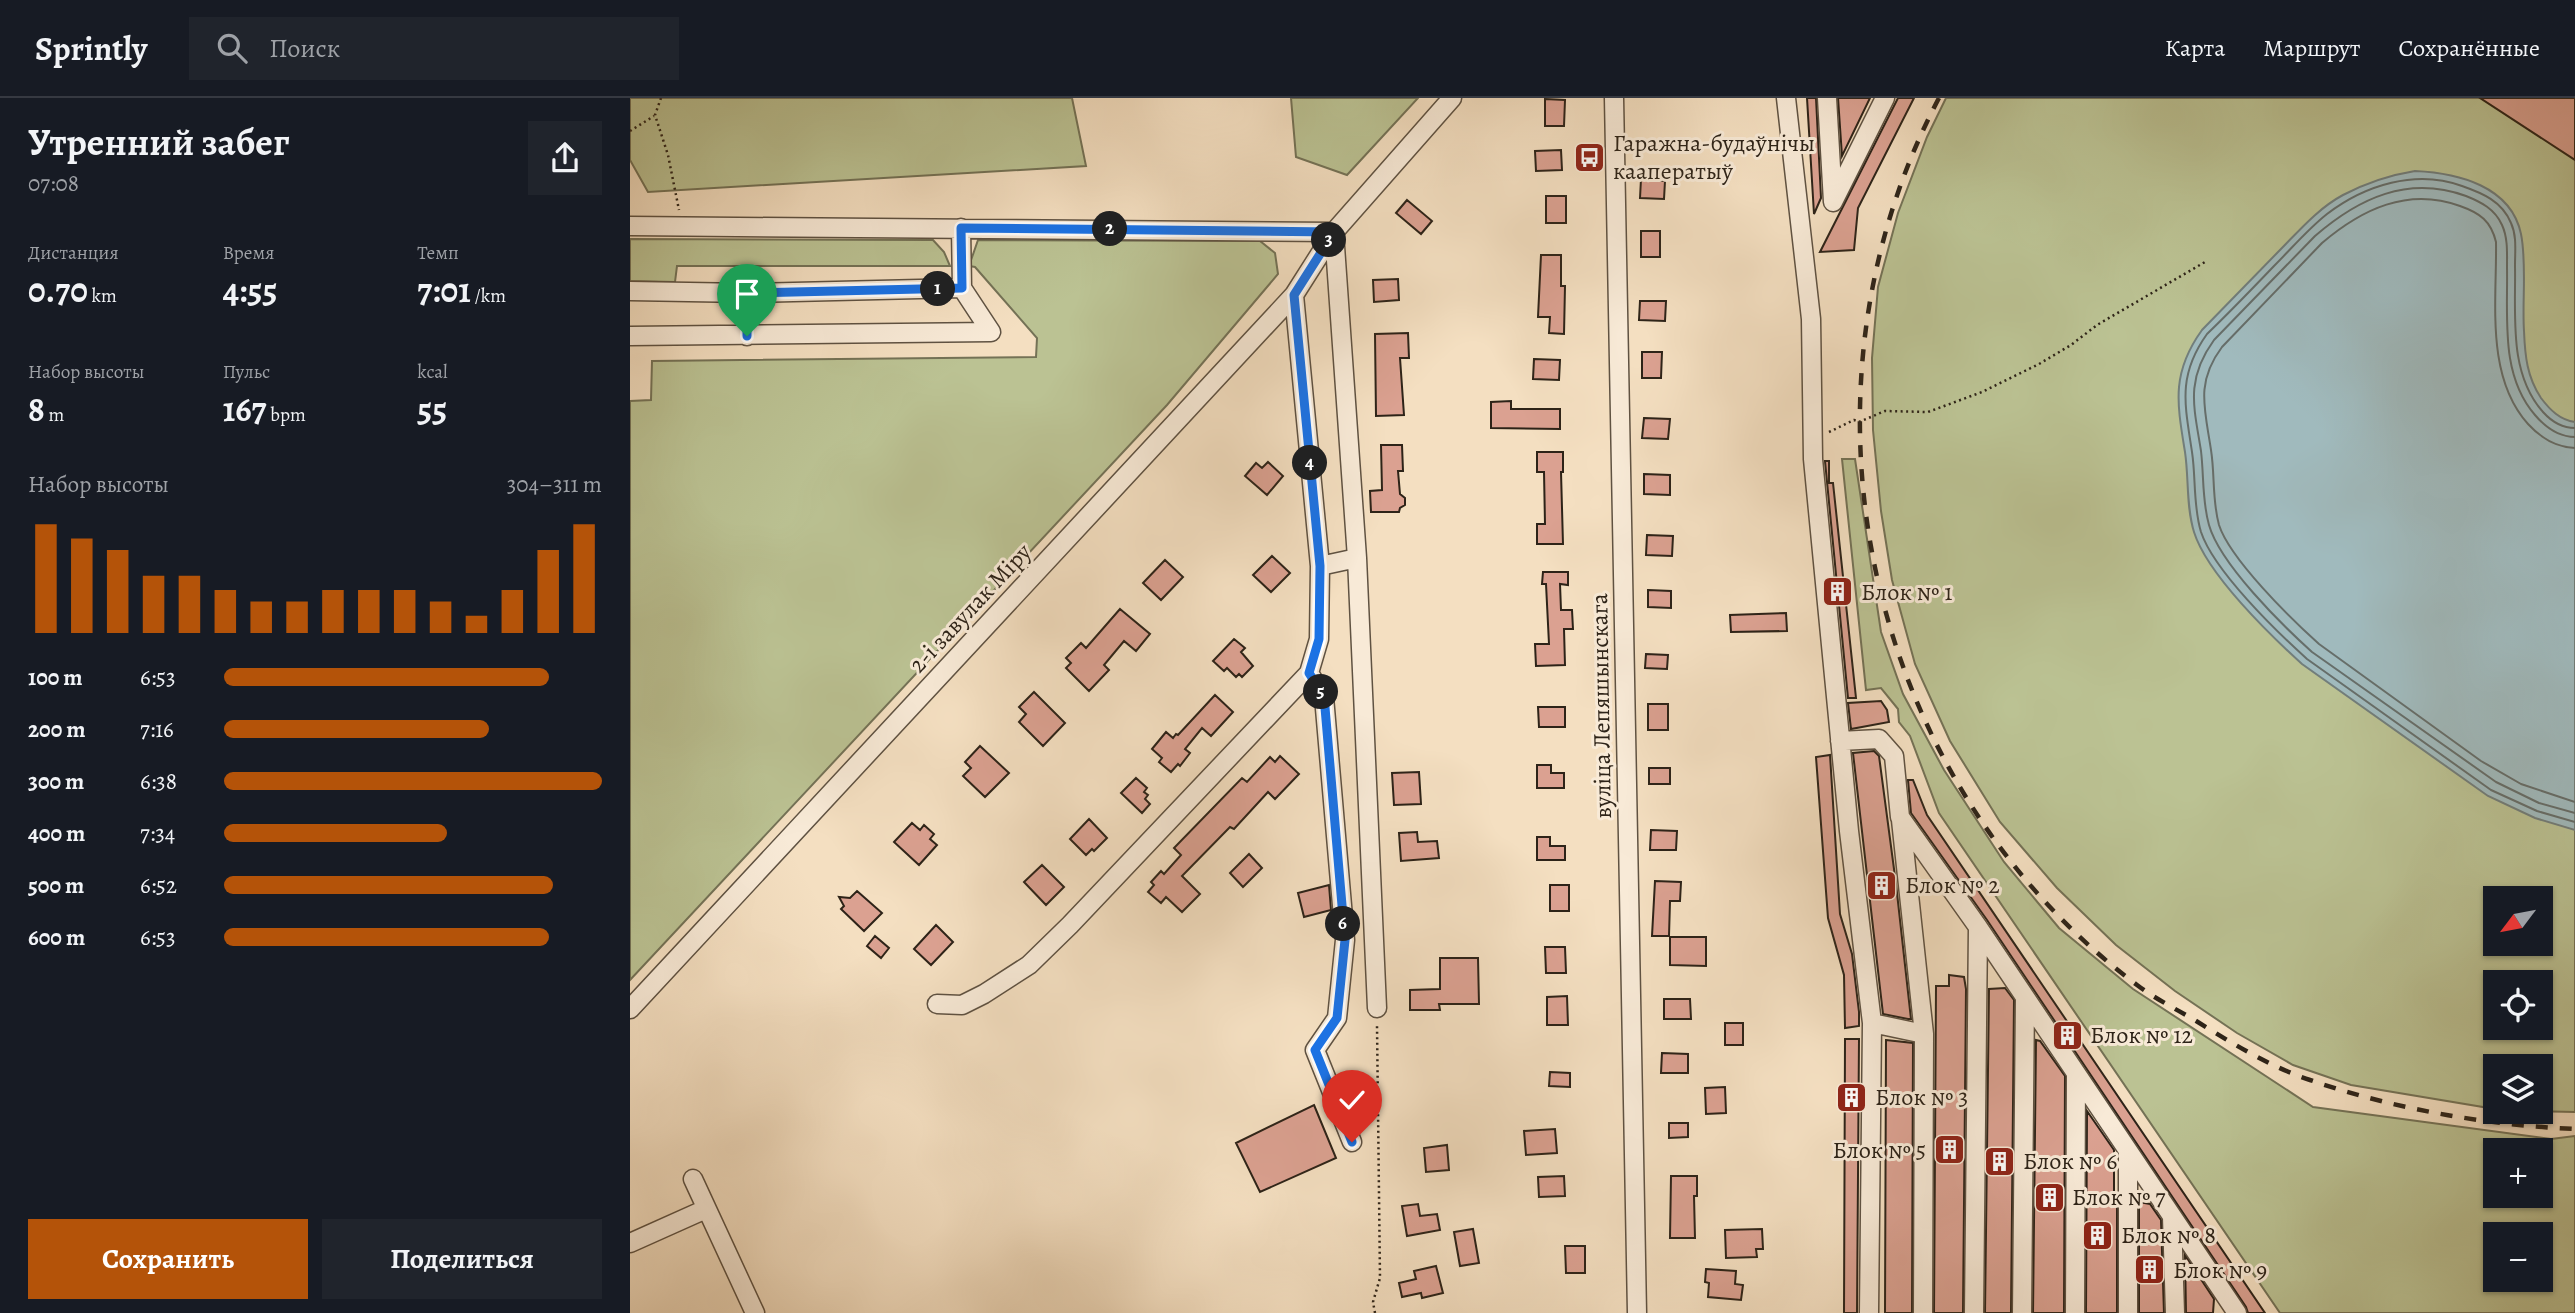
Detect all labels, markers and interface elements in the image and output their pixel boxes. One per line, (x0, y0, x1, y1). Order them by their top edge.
search box (189, 17, 679, 80)
text: Sprintly (35, 26, 147, 71)
icon: search (213, 29, 251, 67)
text: Поиск (269, 31, 340, 66)
text: Карта (2165, 32, 2225, 64)
text: Маршрут (2263, 32, 2361, 64)
text: Сохранённые (2399, 32, 2540, 64)
text: Утренний забег (28, 116, 289, 168)
button: share (528, 121, 602, 195)
place label: Гаражна-будаўнічы кааператыў (1613, 127, 1815, 187)
bus stop icon: Гаражна-будаўнічы кааператыў (1573, 140, 1607, 174)
text: 07:08 (28, 168, 79, 199)
pin: 2 (1092, 212, 1128, 246)
text: 2 (1105, 215, 1114, 241)
pin: 3 (1312, 222, 1346, 258)
text: 3 (1324, 226, 1333, 252)
text: Дистанция (28, 240, 119, 266)
text: Время (223, 240, 274, 266)
text: Темп (417, 240, 459, 266)
pin (717, 264, 777, 336)
text: 0.70 (28, 266, 88, 314)
text: 4:55 (223, 266, 277, 314)
text: 7:01 (417, 266, 471, 314)
pin: 1 (920, 272, 956, 306)
icon: arrive (728, 275, 766, 313)
text: 1 (934, 275, 941, 301)
text: km (88, 283, 117, 309)
text: /km (471, 283, 506, 309)
text: Набор высоты (28, 359, 144, 385)
text: Пульс (223, 359, 270, 385)
text: kcal (417, 359, 448, 385)
text: 8 (28, 385, 45, 433)
text: 167 (223, 385, 266, 433)
text: 55 (417, 385, 447, 433)
text: m (45, 402, 64, 428)
text: bpm (266, 402, 306, 428)
pin: 4 (1292, 446, 1328, 480)
text: 4 (1305, 449, 1314, 475)
text: Набор высоты (28, 469, 169, 500)
text: 304–311 m (507, 469, 602, 500)
street label: 2-і завулак Міру (902, 536, 1038, 680)
building icon: Блок № 1 (1821, 575, 1855, 609)
place label: Блок № 1 (1861, 576, 1952, 608)
street label: вуліца Лепяшынскага (1583, 593, 1619, 819)
text: 100 m (28, 662, 83, 693)
text: 6:53 (140, 662, 176, 693)
pin: 5 (1304, 674, 1338, 710)
text: 5 (1316, 678, 1325, 704)
text: 200 m (28, 714, 86, 745)
text: 7:16 (140, 714, 174, 745)
text: 300 m (28, 766, 84, 797)
text: 6:38 (140, 766, 177, 797)
text: 400 m (28, 818, 85, 849)
text: 7:34 (140, 818, 175, 849)
building icon: Блок № 2 (1865, 868, 1899, 902)
place label: Блок № 2 (1905, 869, 2000, 901)
text: 500 m (28, 870, 84, 901)
text: 6:52 (140, 870, 177, 901)
north arrow (2483, 886, 2553, 956)
map controls (2483, 886, 2553, 1292)
pin: 6 (1326, 906, 1360, 942)
text: 6 (1338, 910, 1347, 936)
text: 600 m (28, 922, 85, 953)
text: 6:53 (140, 922, 176, 953)
button: locate (2483, 970, 2553, 1040)
building icon: Блок № 12 (2050, 1018, 2084, 1052)
place label: Блок № 12 (2090, 1019, 2193, 1051)
button: layers (2483, 1054, 2553, 1124)
pin (1322, 1070, 1382, 1142)
building icon: Блок № 3 (1835, 1080, 1869, 1114)
icon: check (1333, 1081, 1371, 1119)
place label: Блок № 3 (1875, 1081, 1968, 1113)
building icon: Блок № 5 (1932, 1133, 1966, 1167)
place label: Блок № 5 (1832, 1134, 1926, 1166)
button: + (2483, 1138, 2553, 1208)
building icon: Блок № 6 (1983, 1144, 2017, 1178)
place label: Блок № 6 (2023, 1145, 2117, 1177)
building icon: Блок № 7 (2032, 1180, 2066, 1214)
place label: Блок № 7 (2072, 1181, 2166, 1213)
building icon: Блок № 8 (2081, 1218, 2115, 1252)
button: Сохранить (28, 1219, 308, 1299)
button: Поделиться (322, 1219, 602, 1299)
place label: Блок № 8 (2121, 1219, 2216, 1251)
button: − (2483, 1222, 2553, 1292)
building icon: Блок № 9 (2133, 1253, 2167, 1287)
place label: Блок № 9 (2173, 1254, 2267, 1286)

